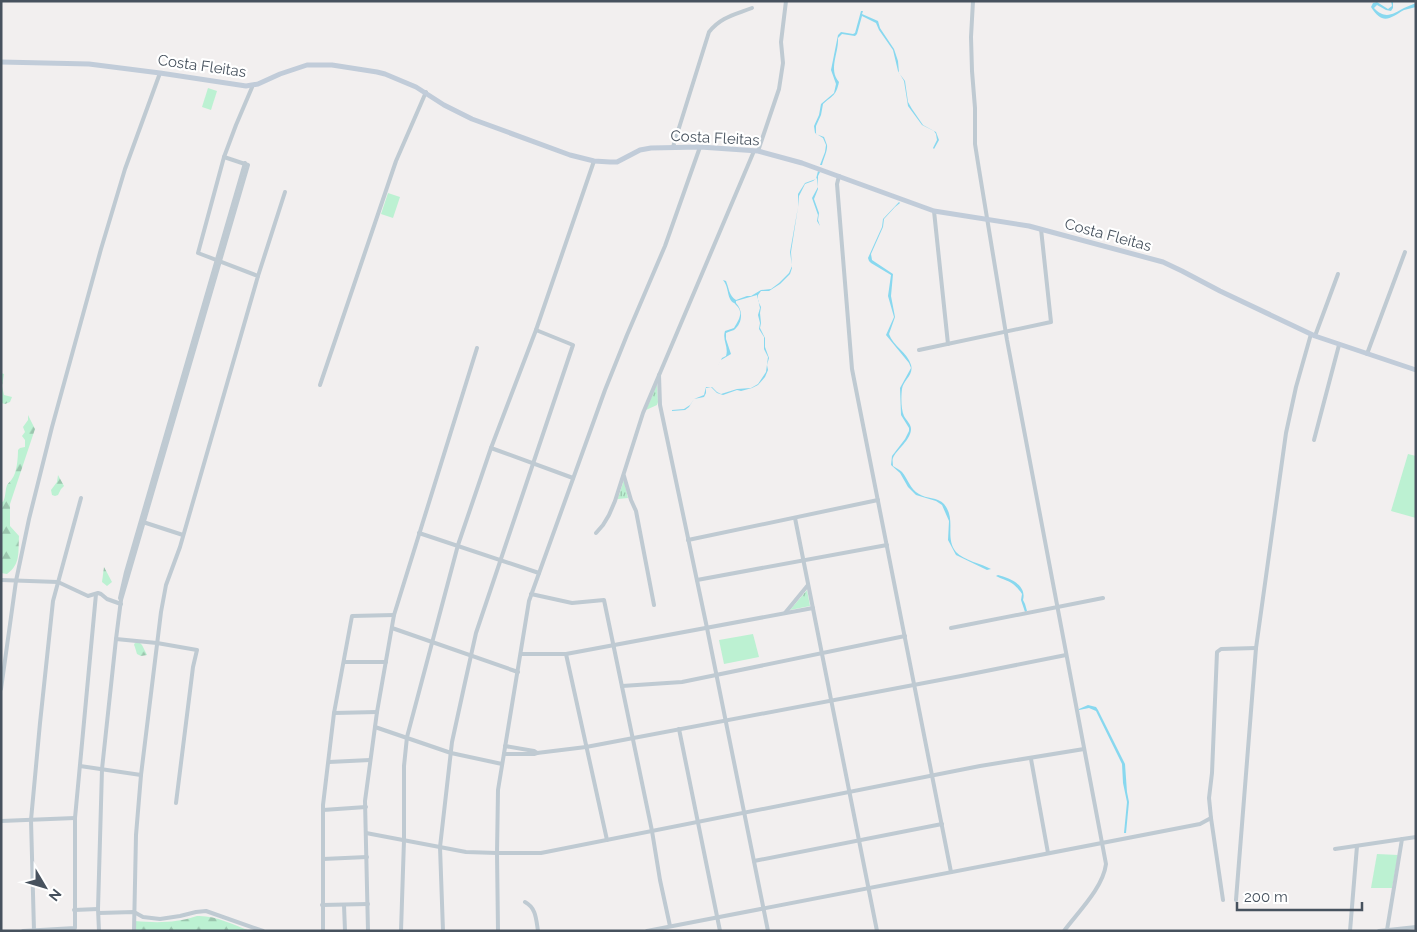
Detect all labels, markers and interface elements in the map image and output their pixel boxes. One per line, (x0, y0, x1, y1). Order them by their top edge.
street label: Costa Fleitas (157, 51, 247, 81)
street label: Costa Fleitas (670, 127, 760, 149)
street label: Costa Fleitas (1063, 215, 1153, 255)
north arrow (20, 862, 70, 912)
scale bar (1237, 880, 1362, 912)
text: N (46, 886, 65, 904)
text: 200 m (1244, 888, 1288, 906)

